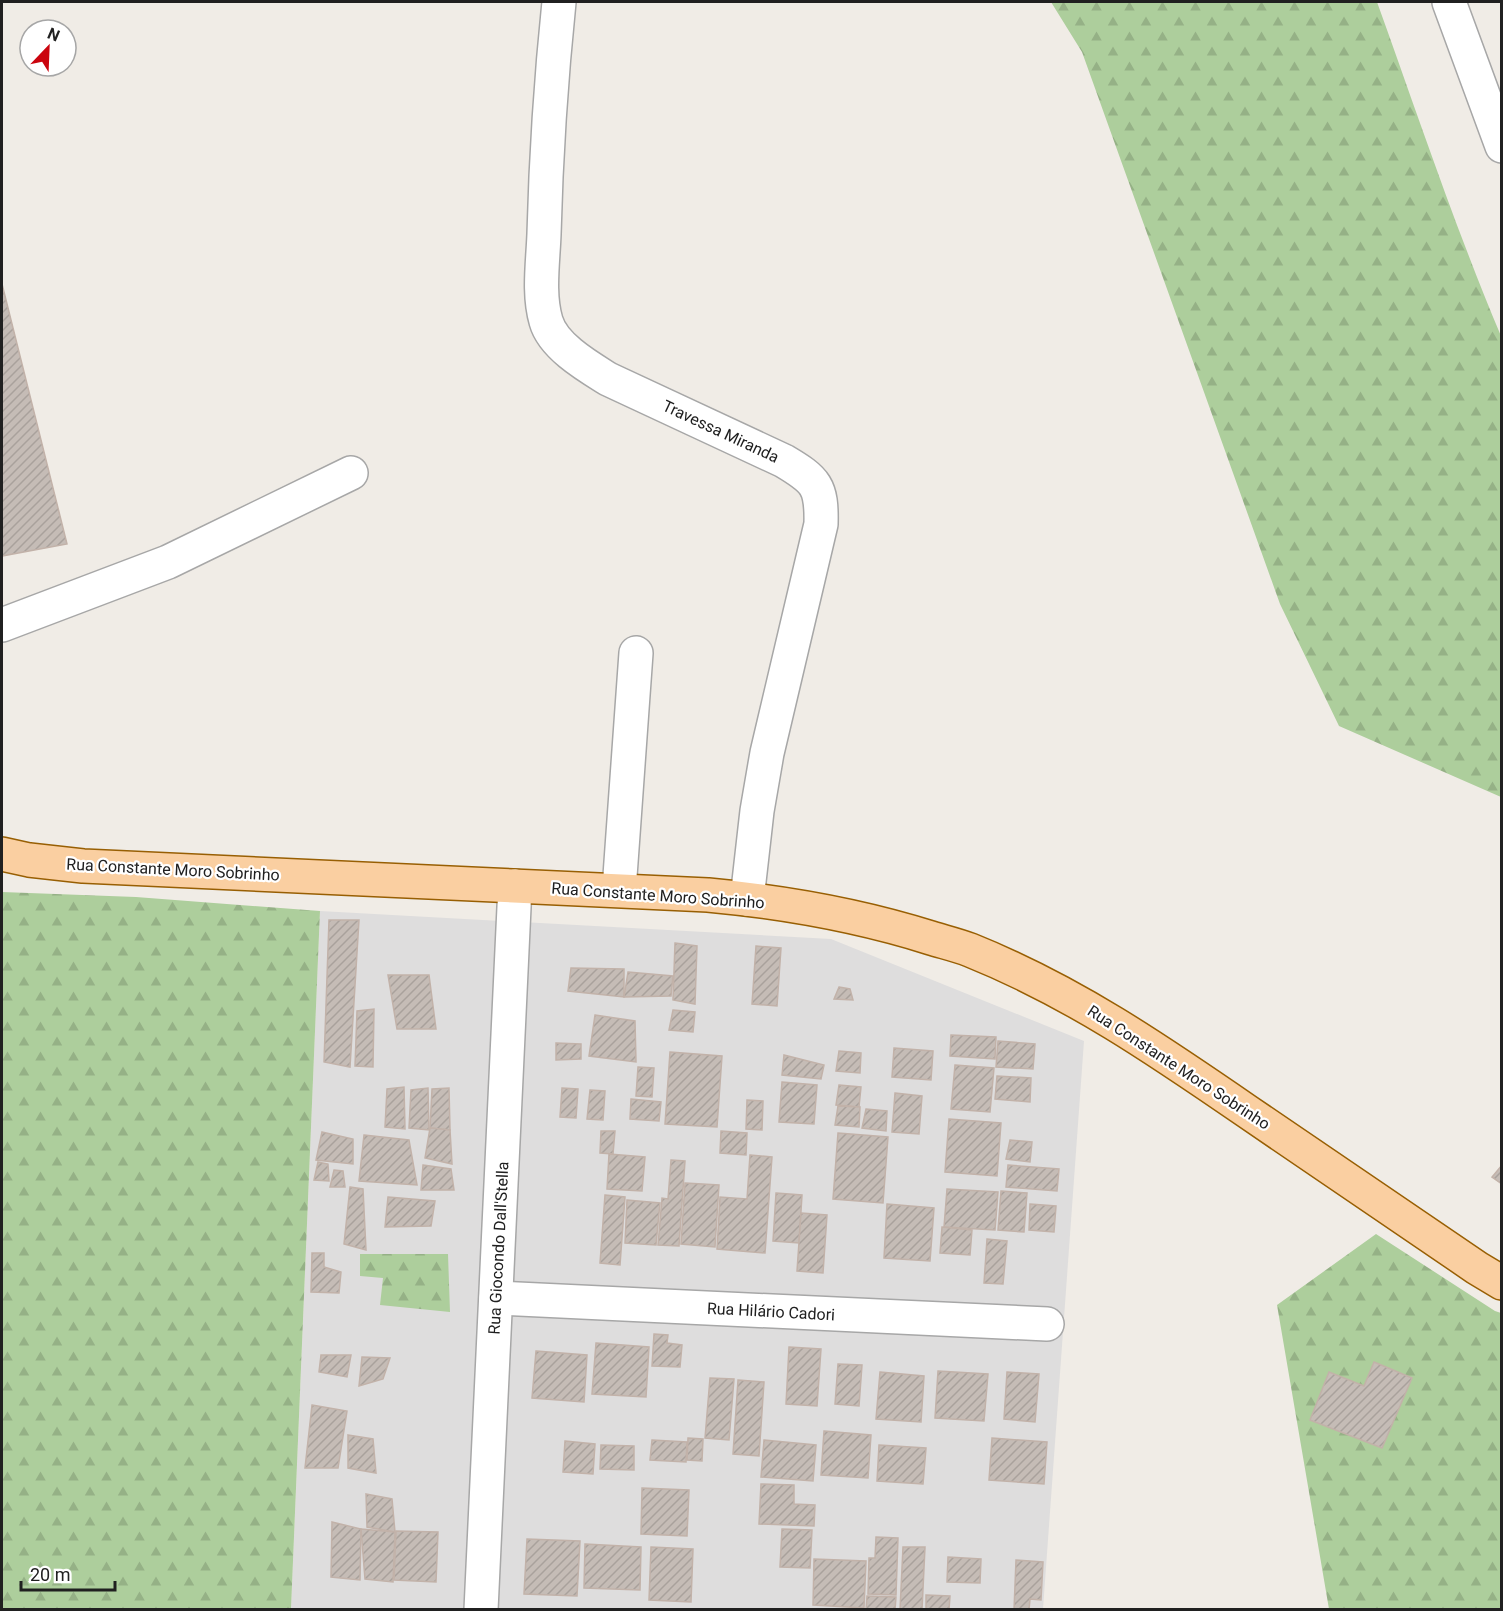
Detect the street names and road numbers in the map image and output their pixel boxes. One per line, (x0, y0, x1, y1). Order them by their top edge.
street label: Travessa Miranda (660, 396, 782, 467)
street label: Rua Constante Moro Sobrinho (66, 854, 280, 885)
street label: Rua Constante Moro Sobrinho (551, 879, 765, 912)
street label: Rua Constante Moro Sobrinho (1084, 1001, 1273, 1134)
street label: Rua Giocondo Dall'Stella (484, 1161, 513, 1335)
street label: Rua Hilário Cadori (706, 1299, 836, 1324)

